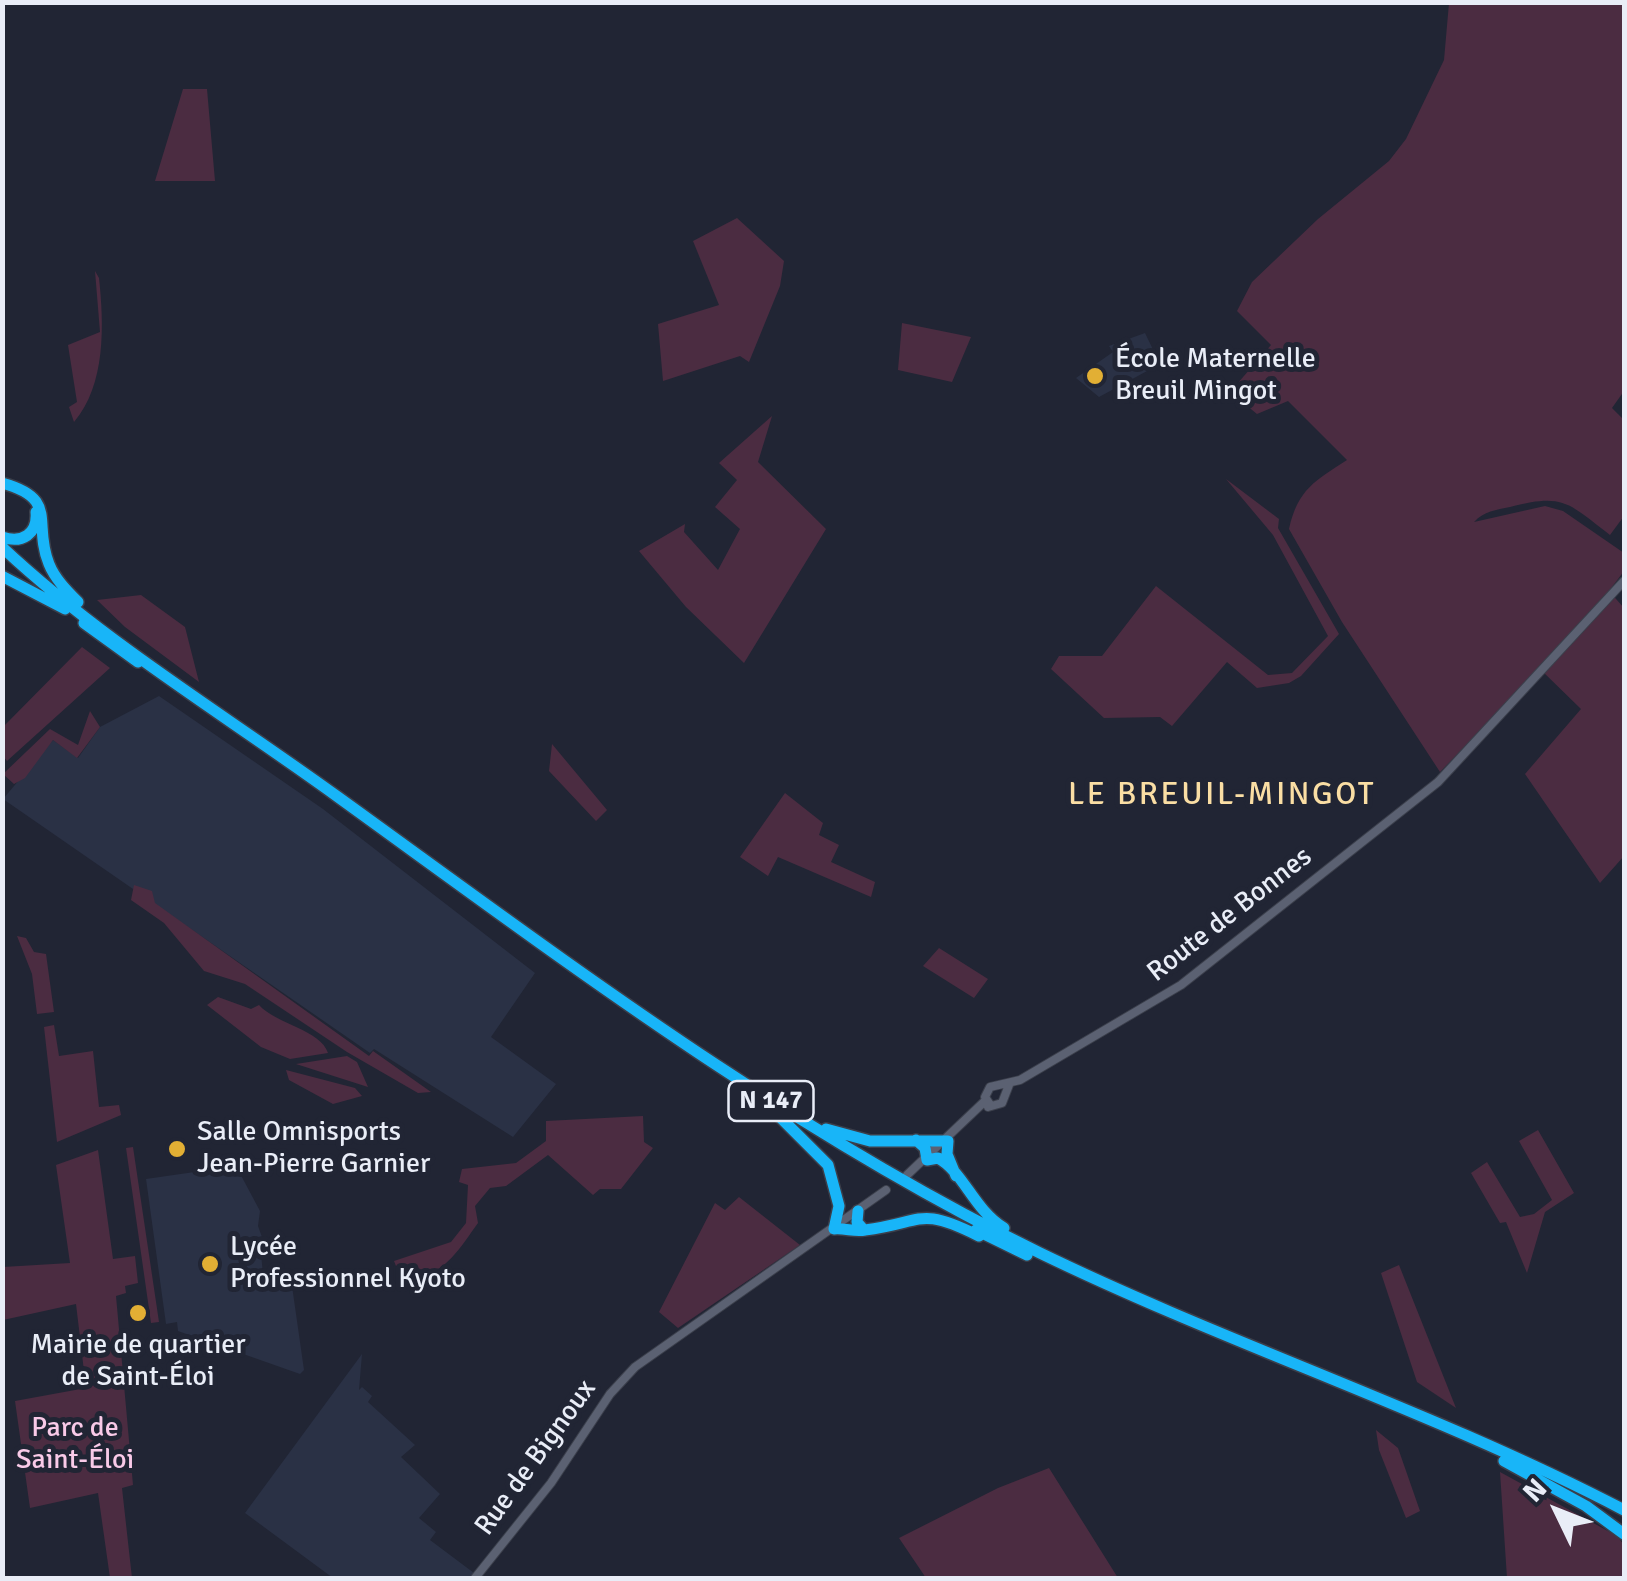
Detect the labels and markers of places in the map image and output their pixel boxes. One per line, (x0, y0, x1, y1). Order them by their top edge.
place label: École Maternelle Breuil Mingot (1115, 343, 1316, 409)
marker: École Maternelle Breuil Mingot (1084, 365, 1106, 387)
place label: Salle Omnisports Jean-Pierre Garnier (197, 1116, 430, 1182)
marker: Salle Omnisports Jean-Pierre Garnier (166, 1138, 188, 1160)
place label: Lycée Professionnel Kyoto (230, 1231, 466, 1297)
marker: Lycée Professionnel Kyoto (199, 1253, 221, 1275)
marker: Mairie de quartier de Saint-Éloi (127, 1302, 149, 1324)
place label: Mairie de quartier de Saint-Éloi (30, 1329, 246, 1395)

